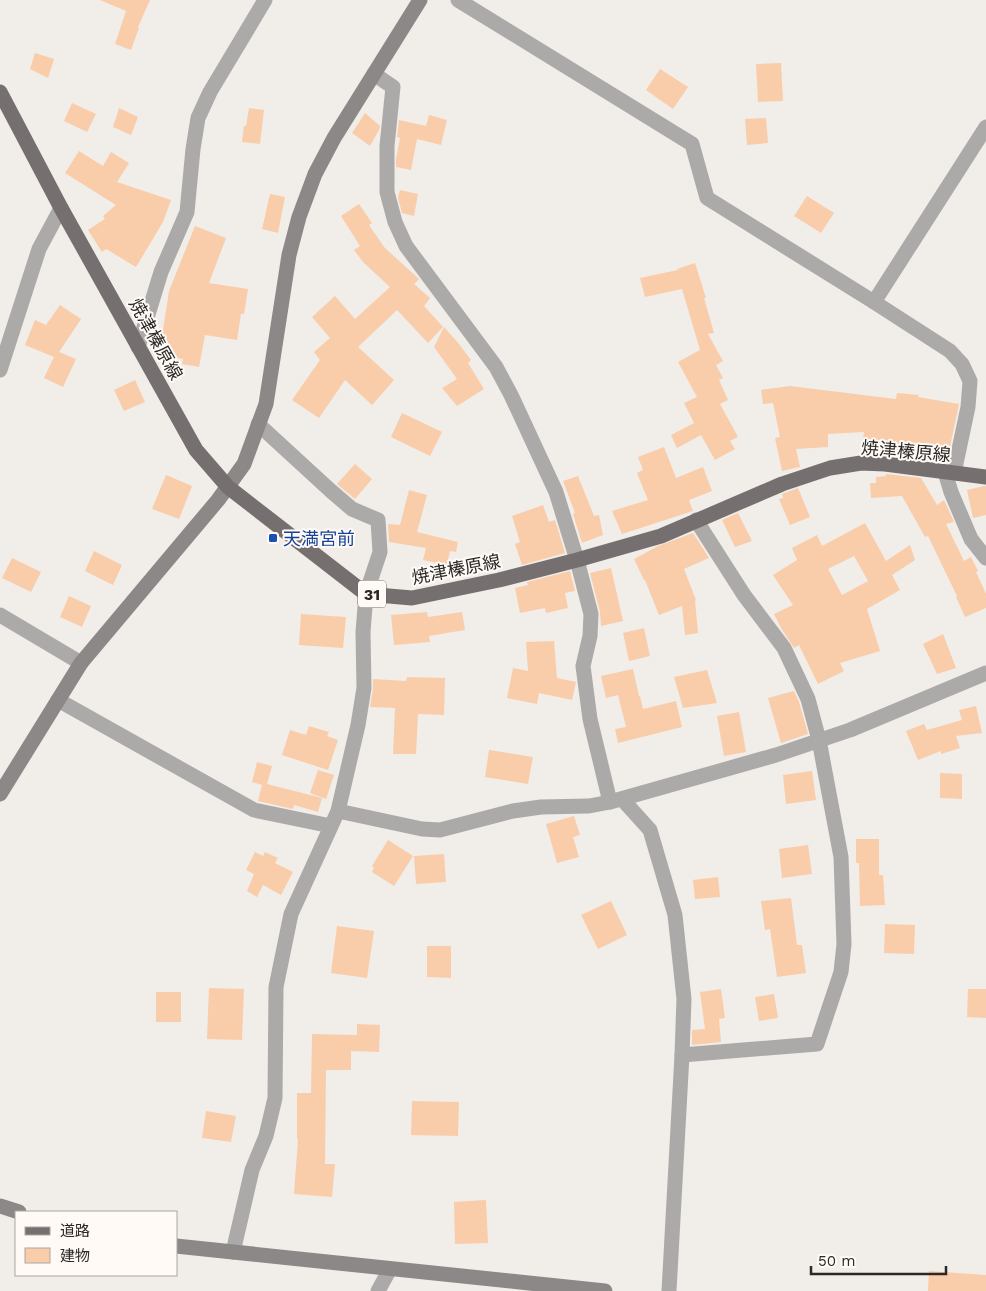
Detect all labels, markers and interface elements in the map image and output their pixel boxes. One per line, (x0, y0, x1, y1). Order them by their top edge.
street label: 焼津榛原線 (125, 295, 187, 383)
street label: 焼津榛原線 (860, 437, 952, 465)
place label: 天満宮前 (283, 528, 355, 549)
marker: 天満宮前 (267, 532, 279, 544)
street label: 焼津榛原線 (410, 550, 502, 588)
road number: 31 (358, 580, 386, 608)
legend (15, 1211, 178, 1276)
text: 道路 (60, 1222, 90, 1240)
scale bar (811, 1244, 946, 1276)
text: 建物 (60, 1247, 90, 1265)
text: 50 m (818, 1252, 855, 1270)

